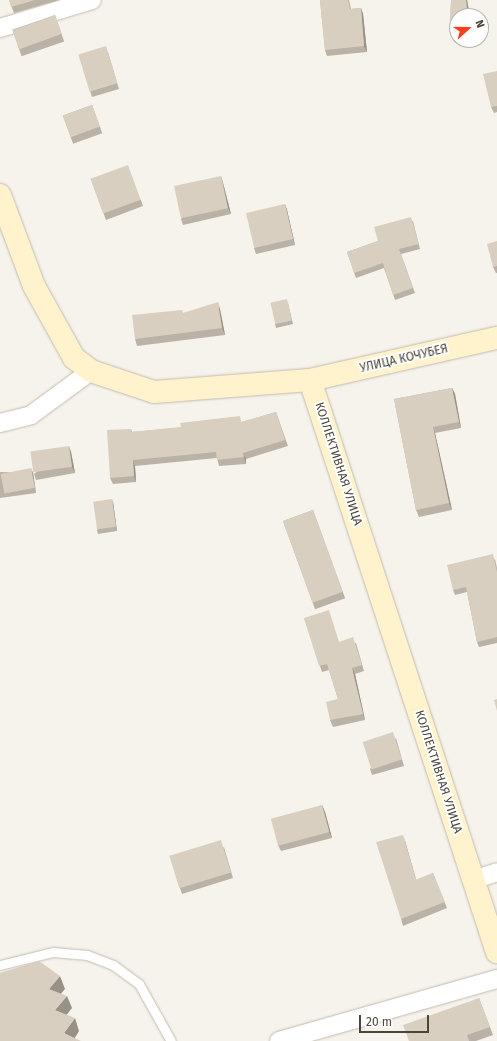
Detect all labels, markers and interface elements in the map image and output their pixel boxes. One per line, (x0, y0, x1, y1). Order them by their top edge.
north arrow (449, 8, 489, 48)
text: N (472, 18, 487, 30)
street label: УЛИЦА КОЧУБЕЯ (359, 342, 449, 376)
street label: КОЛЛЕКТИВНАЯ УЛИЦА (311, 401, 365, 527)
street label: КОЛЛЕКТИВНАЯ УЛИЦА (411, 709, 465, 835)
scale bar (361, 1007, 431, 1033)
text: 20 m (366, 1015, 392, 1029)

